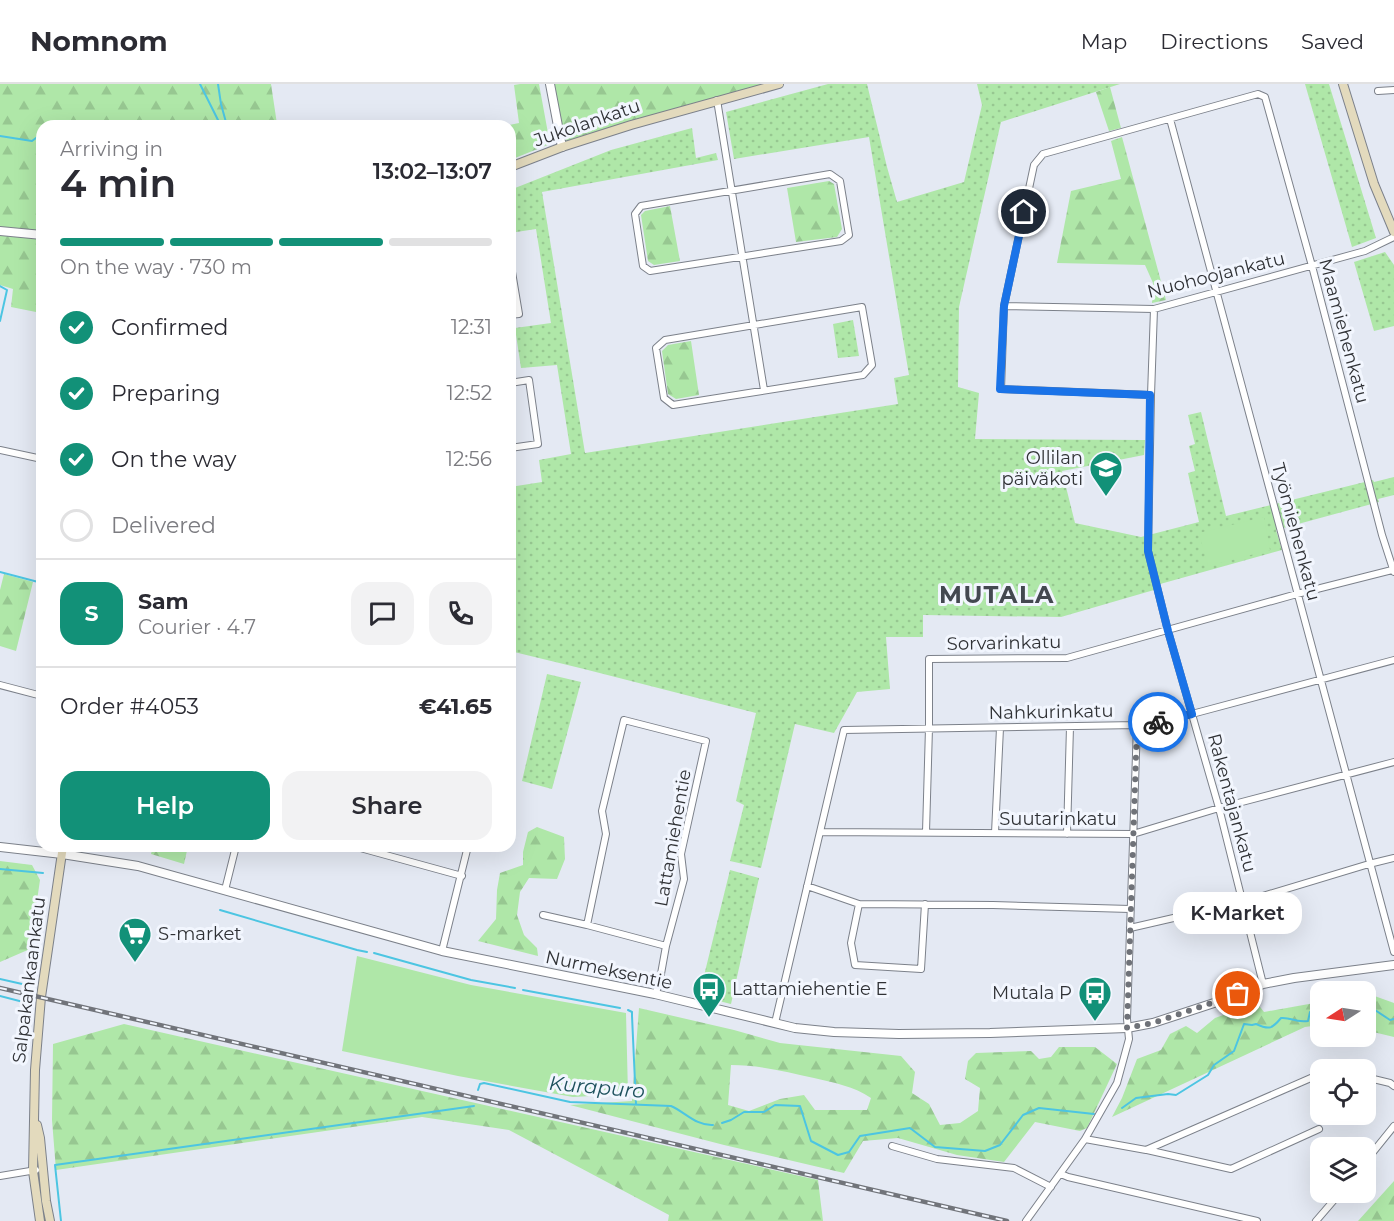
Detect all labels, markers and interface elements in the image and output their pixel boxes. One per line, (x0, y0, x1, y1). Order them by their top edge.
text: Nomnom (30, 24, 168, 58)
text: Map (1081, 29, 1127, 54)
text: Directions (1160, 29, 1268, 54)
text: Saved (1301, 29, 1364, 54)
street label: Jukolankatu (530, 95, 643, 152)
text: Arriving in (60, 137, 163, 161)
text: 13:02–13:07 (373, 158, 492, 185)
text: 4 min (60, 159, 176, 207)
pin (998, 186, 1049, 237)
icon: home (1007, 195, 1040, 228)
street label: Nuohoojankatu (1145, 247, 1287, 303)
text: On the way · 730 m (60, 255, 252, 279)
street label: Maamiehenkatu (1314, 256, 1374, 406)
icon: check (60, 311, 93, 344)
text: Confirmed (111, 314, 228, 341)
text: 12:31 (451, 315, 492, 339)
icon: check (60, 377, 93, 410)
text: Preparing (111, 380, 220, 407)
text: 12:52 (447, 381, 492, 405)
icon: check (60, 443, 93, 476)
text: On the way (111, 446, 236, 473)
text: 12:56 (446, 447, 492, 471)
place label: Ollilan päiväkoti (1002, 447, 1083, 490)
school or university icon: Ollilan päiväkoti (1088, 450, 1124, 497)
street label: Työmiehenkatu (1267, 461, 1325, 603)
text: Delivered (111, 512, 216, 539)
district label: MUTALA (939, 580, 1055, 609)
button: chat (351, 582, 414, 645)
button: phone (429, 582, 492, 645)
text: Sam (138, 588, 189, 615)
text: S (84, 600, 99, 627)
text: Courier · 4.7 (138, 615, 256, 639)
street label: Sorvarinkatu (947, 631, 1061, 655)
courier (1128, 692, 1188, 752)
text: Order #4053 (60, 693, 199, 720)
text: €41.65 (419, 693, 492, 720)
street label: Nahkurinkatu (988, 700, 1114, 724)
icon: bike (1142, 706, 1175, 739)
street label: Rakentajankatu (1203, 731, 1261, 875)
street label: Lattamiehentie (650, 768, 696, 908)
button: Help (60, 771, 270, 840)
button: Share (282, 771, 492, 840)
street label: Suutarinkatu (999, 808, 1117, 830)
callout: K-Market (1174, 892, 1302, 934)
street label: Salpakankaankatu (8, 896, 50, 1064)
text: K-Market (1190, 901, 1285, 925)
supermarket icon: S-market (117, 916, 153, 963)
place label: S-market (158, 923, 242, 945)
street label: Nurmeksentie (544, 946, 675, 994)
pin (1212, 968, 1263, 1019)
bus stop icon: Lattamiehentie E (691, 971, 727, 1018)
bus stop icon: Mutala P (1077, 975, 1113, 1022)
icon: bag (1221, 977, 1254, 1010)
place label: Lattamiehentie E (732, 978, 888, 1000)
north arrow (1310, 981, 1376, 1047)
map controls (1310, 981, 1376, 1203)
place label: Mutala P (992, 982, 1072, 1004)
button: locate (1310, 1059, 1376, 1125)
water label: Kurapuro (548, 1071, 646, 1103)
button: layers (1310, 1137, 1376, 1203)

